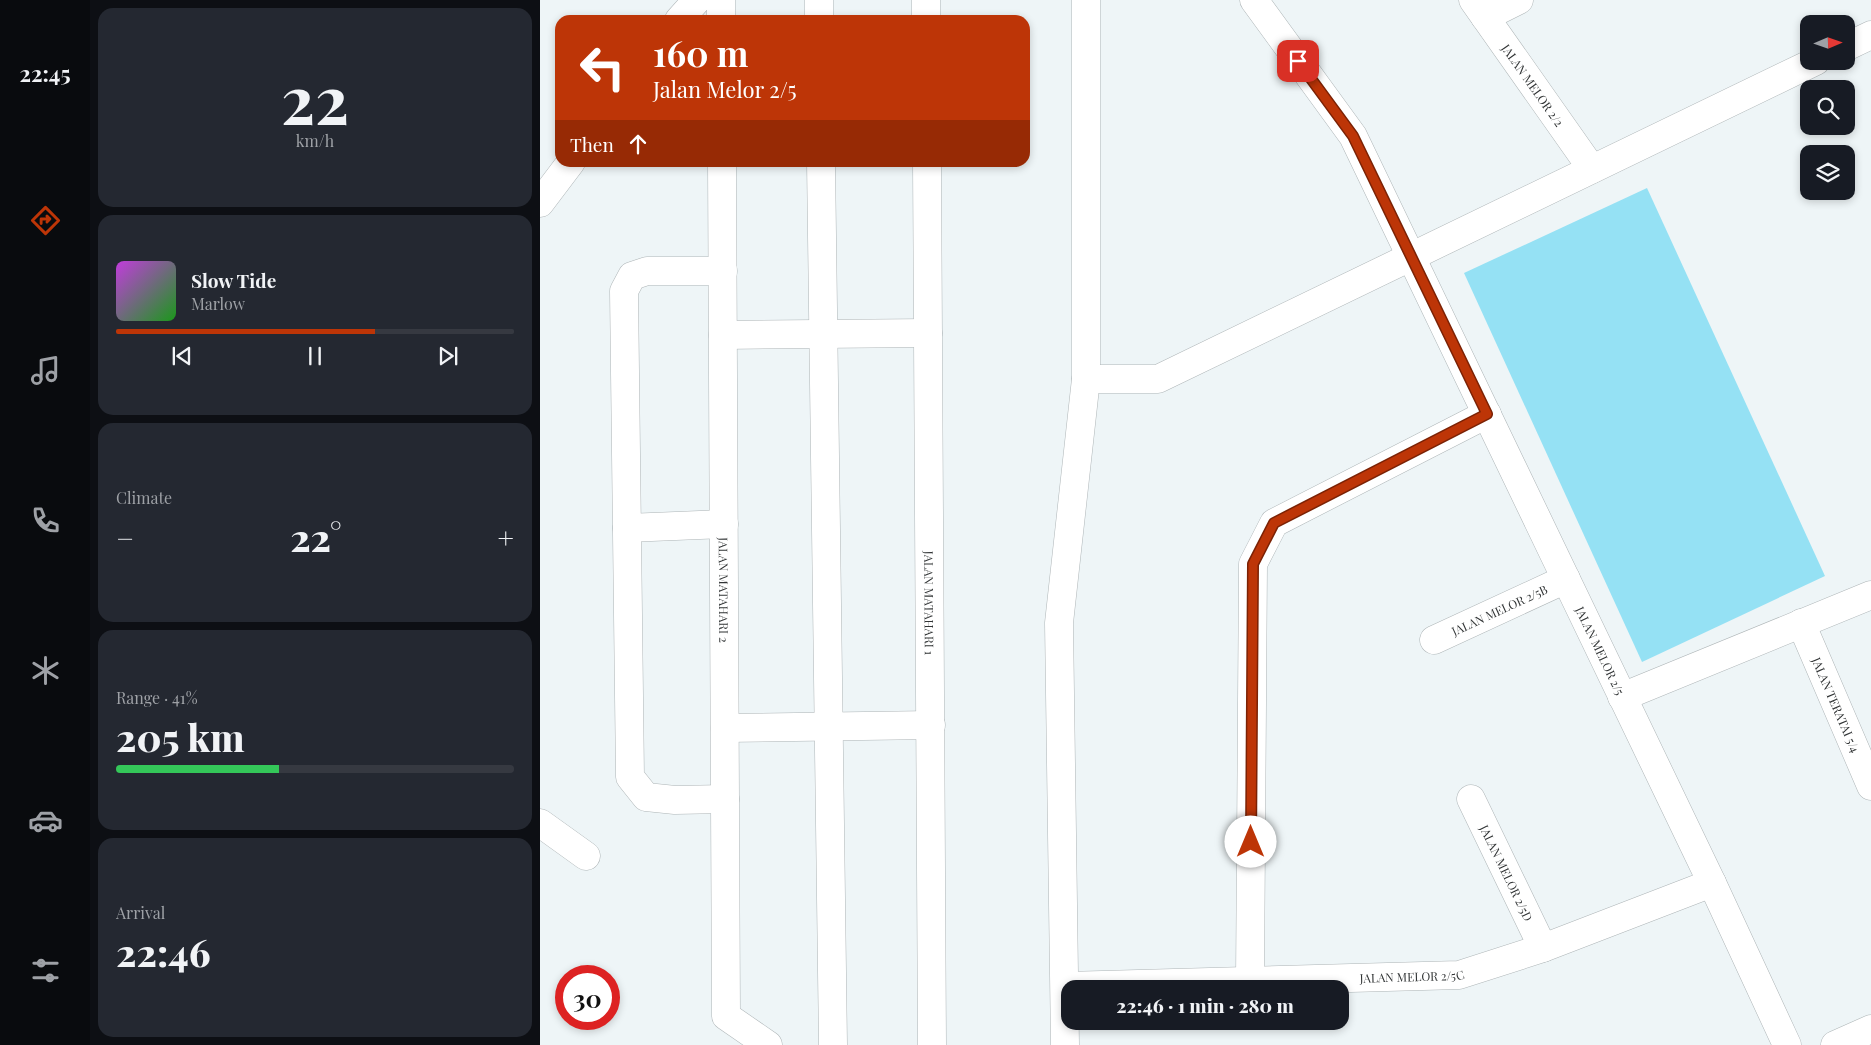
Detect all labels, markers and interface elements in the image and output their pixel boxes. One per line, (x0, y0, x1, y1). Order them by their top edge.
north arrow (1800, 15, 1855, 70)
map controls (1800, 15, 1855, 200)
text: 160 m (653, 29, 748, 76)
icon: left (570, 35, 635, 100)
pin (1277, 40, 1319, 82)
street label: JALAN MELOR 2/2 (1498, 40, 1567, 130)
icon: arrive (1284, 47, 1312, 75)
text: 22 (281, 54, 349, 140)
text: 22:45 (19, 58, 71, 88)
text: Jalan Melor 2/5 (653, 74, 797, 104)
button: search (1800, 80, 1855, 135)
text: km/h (296, 130, 334, 151)
icon: ahead (624, 130, 652, 158)
text: Then (570, 131, 614, 157)
button: layers (1800, 145, 1855, 200)
icon: directions (28, 203, 63, 238)
text: Slow Tide (191, 267, 276, 293)
text: Marlow (191, 293, 245, 314)
icon: previous (168, 342, 196, 370)
icon: pause (301, 342, 329, 370)
icon: next (434, 342, 462, 370)
icon: music (28, 353, 63, 388)
text: Climate (116, 487, 172, 508)
icon: phone (28, 503, 63, 538)
text: 22° (290, 511, 342, 562)
text: − (116, 519, 134, 556)
text: + (498, 519, 514, 556)
street label: JALAN MATAHARI 2 (716, 536, 732, 643)
street label: JALAN MATAHARI 1 (921, 550, 938, 656)
street label: JALAN MELOR 2/5B (1448, 581, 1550, 639)
street label: JALAN MELOR 2/5 (1572, 603, 1628, 697)
icon: climate (28, 653, 63, 688)
street label: JALAN TERATAI 5/4 (1808, 654, 1864, 755)
text: Range · 41% (116, 687, 198, 708)
text: 205 km (116, 711, 245, 762)
icon: car (28, 803, 63, 838)
position arrow (1224, 815, 1276, 867)
street label: JALAN MELOR 2/5D (1476, 821, 1537, 924)
text: Arrival (116, 902, 165, 923)
text: 22:46 (116, 926, 211, 977)
icon: filters (28, 953, 63, 988)
speed limit sign: 30 (555, 965, 620, 1030)
street label: JALAN MELOR 2/5C (1358, 966, 1466, 986)
text: 22:46 · 1 min · 280 m (1116, 992, 1294, 1018)

